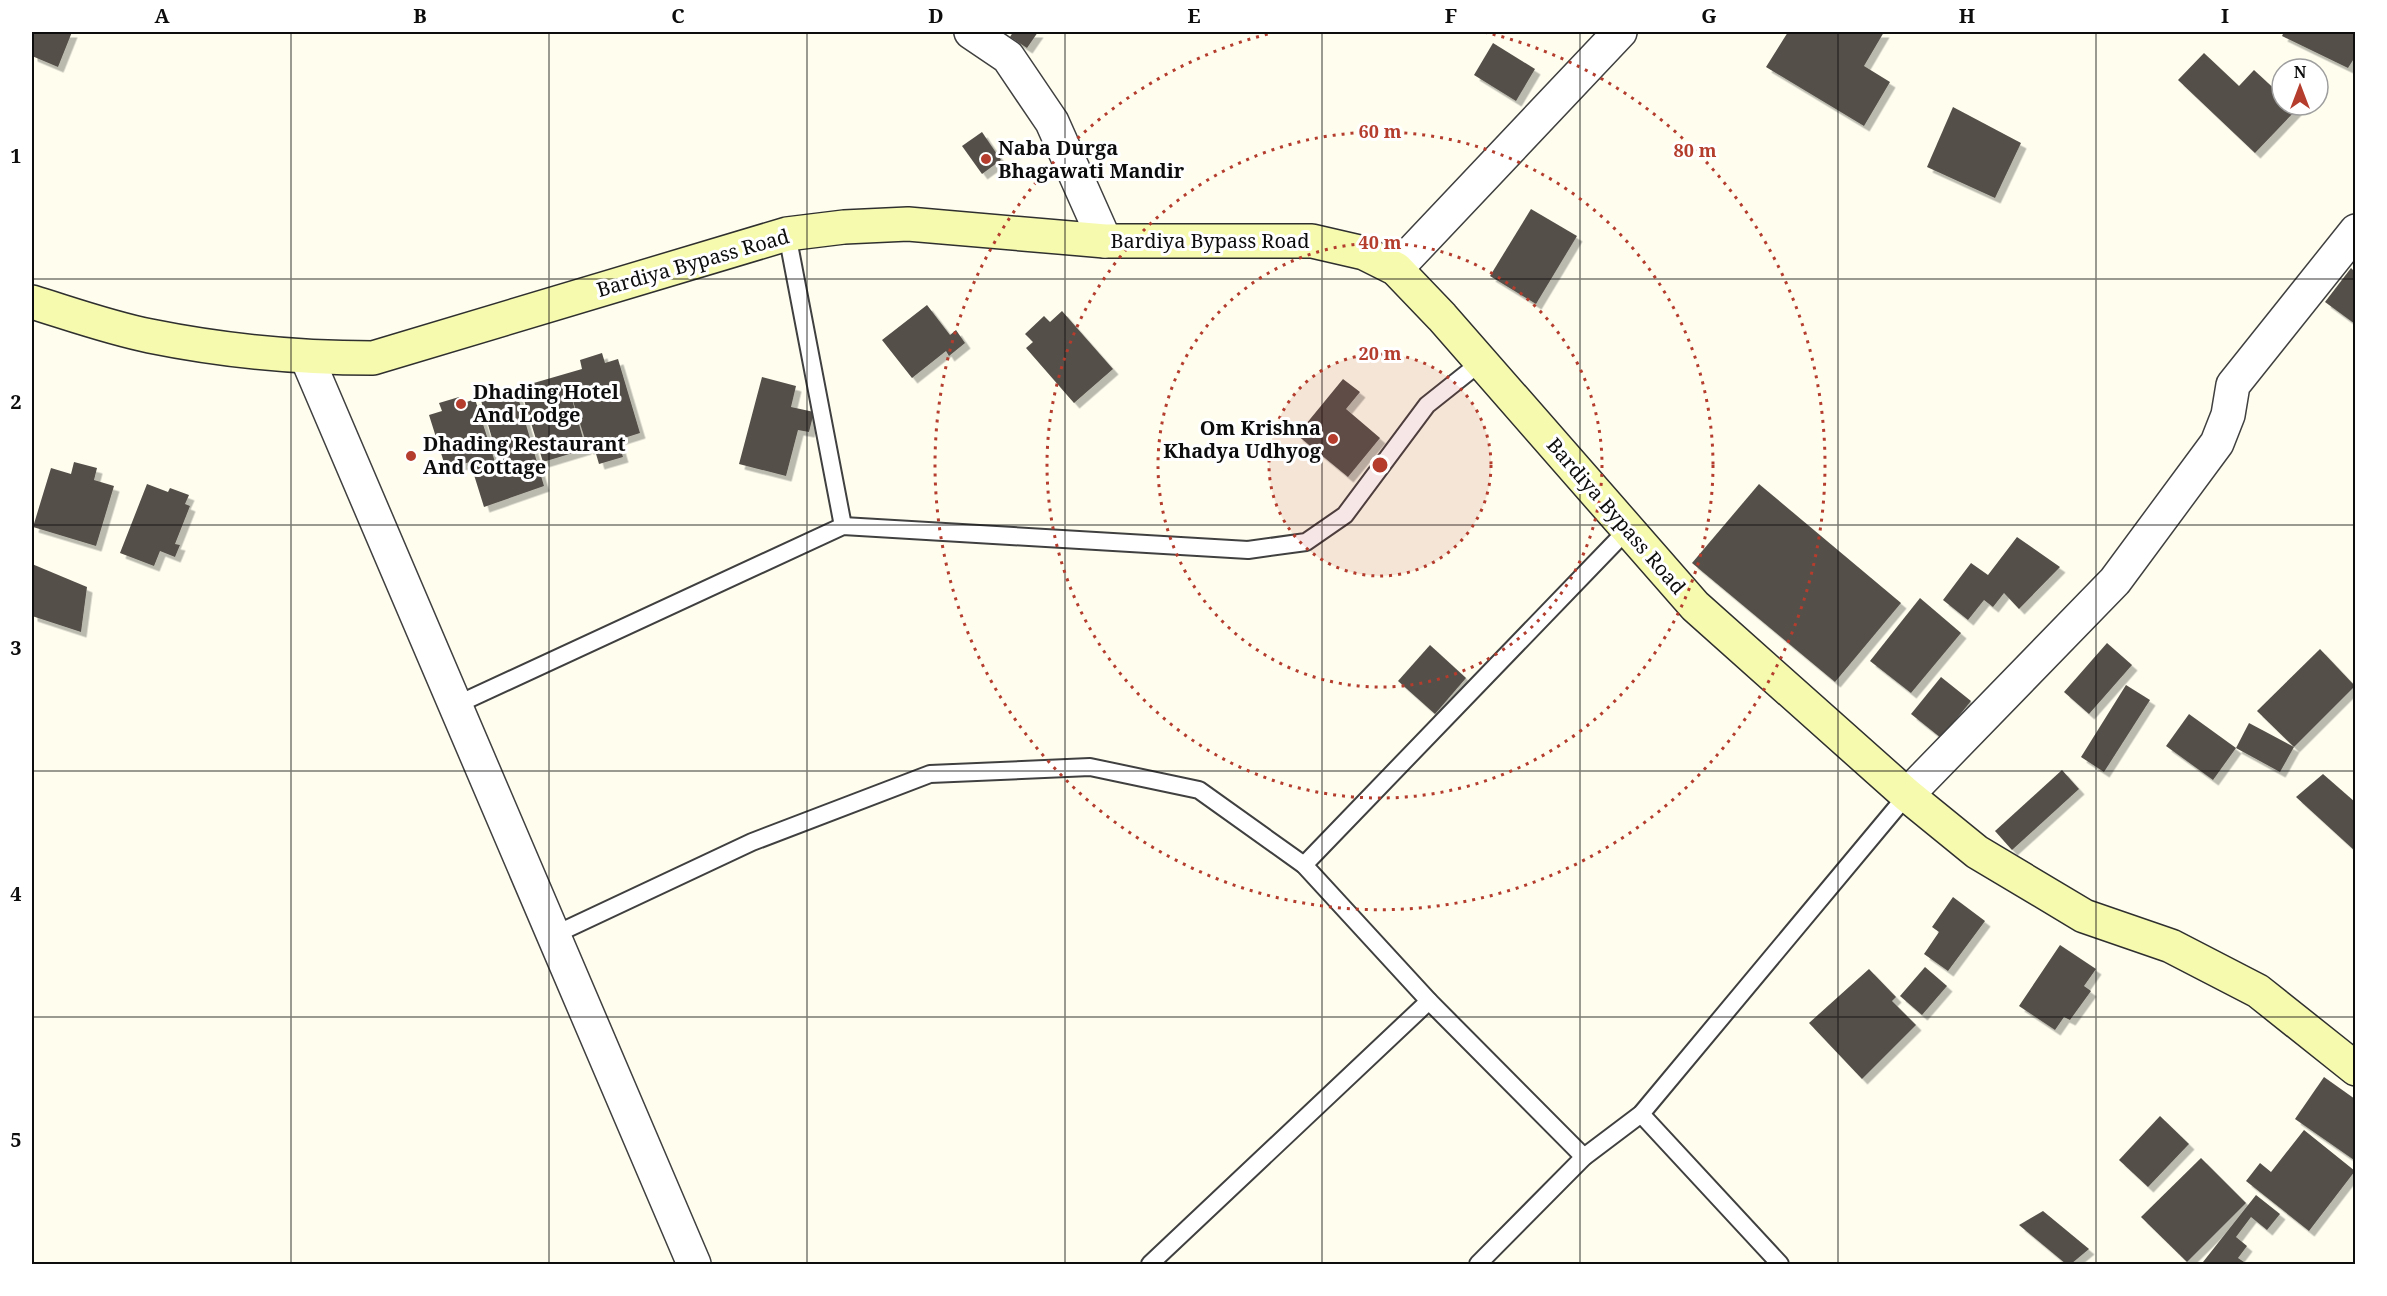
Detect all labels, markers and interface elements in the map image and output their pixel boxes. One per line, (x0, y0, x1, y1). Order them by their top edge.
text: A (154, 2, 170, 29)
text: B (413, 2, 427, 29)
text: C (671, 2, 685, 29)
text: D (928, 2, 944, 29)
text: E (1187, 2, 1201, 29)
text: F (1445, 2, 1457, 29)
text: G (1701, 2, 1717, 29)
text: H (1959, 2, 1975, 29)
text: I (2221, 2, 2229, 29)
north arrow (2270, 57, 2330, 117)
text: N (2294, 61, 2307, 83)
text: 60 m (1359, 119, 1402, 143)
place label: Naba Durga Bhagawati Mandir (998, 134, 1185, 184)
text: 80 m (1674, 138, 1717, 162)
text: 1 (10, 142, 22, 169)
marker: Naba Durga Bhagawati Mandir (979, 152, 993, 166)
street label: Bardiya Bypass Road (593, 222, 792, 303)
street label: Bardiya Bypass Road (1110, 227, 1310, 254)
text: 40 m (1359, 230, 1402, 254)
text: 20 m (1359, 341, 1402, 365)
place label: Dhading Hotel And Lodge (473, 378, 619, 428)
text: 2 (10, 388, 22, 415)
marker: Dhading Hotel And Lodge (454, 397, 468, 411)
place label: Om Krishna Khadya Udhyog (1163, 414, 1322, 464)
place label: Dhading Restaurant And Cottage (423, 430, 626, 480)
marker: Om Krishna Khadya Udhyog (1326, 432, 1340, 446)
street label: Bardiya Bypass Road (1541, 432, 1692, 600)
marker: Dhading Restaurant And Cottage (404, 449, 418, 463)
centre of rings (1370, 455, 1390, 475)
text: 3 (10, 634, 22, 661)
text: 4 (10, 880, 22, 907)
text: 5 (10, 1126, 22, 1153)

